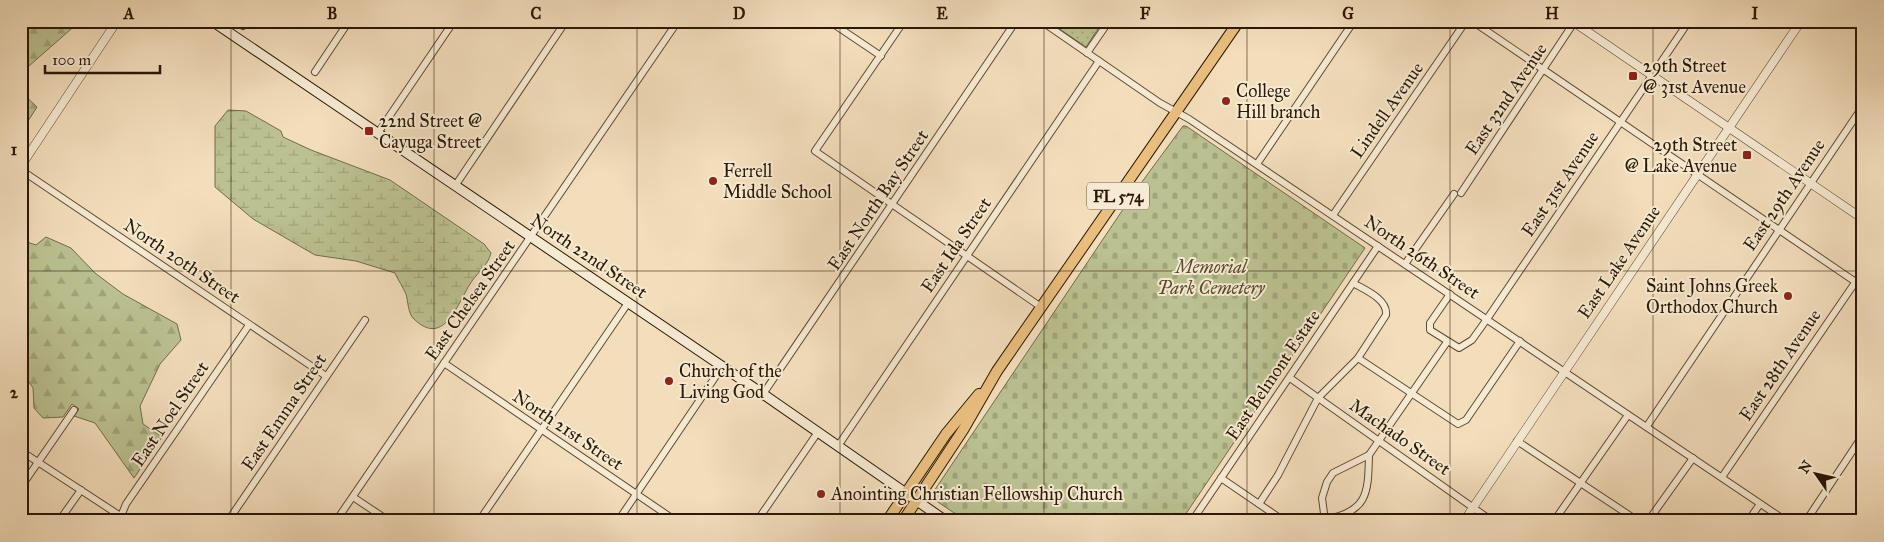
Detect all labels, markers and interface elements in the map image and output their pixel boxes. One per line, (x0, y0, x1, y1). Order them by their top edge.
text: A (123, 4, 135, 23)
text: B (327, 4, 337, 23)
text: C (531, 4, 542, 23)
text: D (733, 4, 746, 23)
text: E (936, 4, 948, 23)
text: F (1140, 4, 1151, 23)
text: G (1342, 4, 1354, 23)
text: H (1545, 4, 1559, 23)
text: I (1752, 4, 1759, 23)
street label: East 32nd Avenue (1461, 39, 1551, 159)
scale bar (45, 42, 160, 74)
text: 100 m (52, 51, 92, 69)
place label: 29th Street @ 31st Avenue (1643, 55, 1746, 98)
street label: Lindell Avenue (1346, 58, 1428, 162)
marker: 29th Street @ 31st Avenue (1627, 70, 1639, 82)
place label: College Hill branch (1236, 80, 1321, 123)
marker: College Hill branch (1220, 95, 1232, 107)
place label: 22nd Street @ Cayuga Street (379, 110, 482, 154)
marker: 22nd Street @ Cayuga Street (363, 125, 375, 137)
street label: East North Bay Street (823, 125, 934, 274)
street label: East 31st Avenue (1517, 127, 1603, 241)
place label: 29th Street @ Lake Avenue (1625, 134, 1738, 177)
street label: East 29th Avenue (1738, 135, 1830, 255)
text: 1 (11, 140, 18, 159)
marker: 29th Street @ Lake Avenue (1741, 149, 1753, 161)
place label: Ferrell Middle School (723, 160, 832, 203)
marker: Ferrell Middle School (707, 175, 719, 187)
road number: FL 574 (1087, 182, 1149, 210)
street label: East Ida Street (916, 193, 996, 297)
street label: East Lake Avenue (1573, 201, 1665, 323)
street label: North 22nd Street (526, 209, 652, 304)
street label: North 26th Street (1360, 210, 1484, 304)
street label: North 20th Street (120, 214, 245, 308)
street label: East Chelsea Street (420, 235, 520, 365)
park label: Memorial Park Cemetery (1157, 256, 1266, 299)
place label: Saint Johns Greek Orthodox Church (1646, 275, 1779, 318)
marker: Saint Johns Greek Orthodox Church (1782, 290, 1794, 302)
street label: East Belmont Estate (1221, 305, 1325, 445)
street label: East 28th Avenue (1735, 305, 1825, 425)
street label: East Emma Street (237, 349, 332, 475)
street label: East Noel Street (127, 357, 214, 471)
place label: Church of the Living God (679, 360, 782, 404)
marker: Church of the Living God (663, 375, 675, 387)
text: 2 (10, 383, 19, 402)
street label: North 21st Street (509, 385, 628, 475)
street label: Machado Street (1345, 394, 1455, 480)
north arrow (1792, 450, 1842, 500)
text: N (1795, 457, 1816, 477)
place label: Anointing Christian Fellowship Church (830, 483, 1123, 506)
marker: Anointing Christian Fellowship Church (815, 488, 827, 500)

